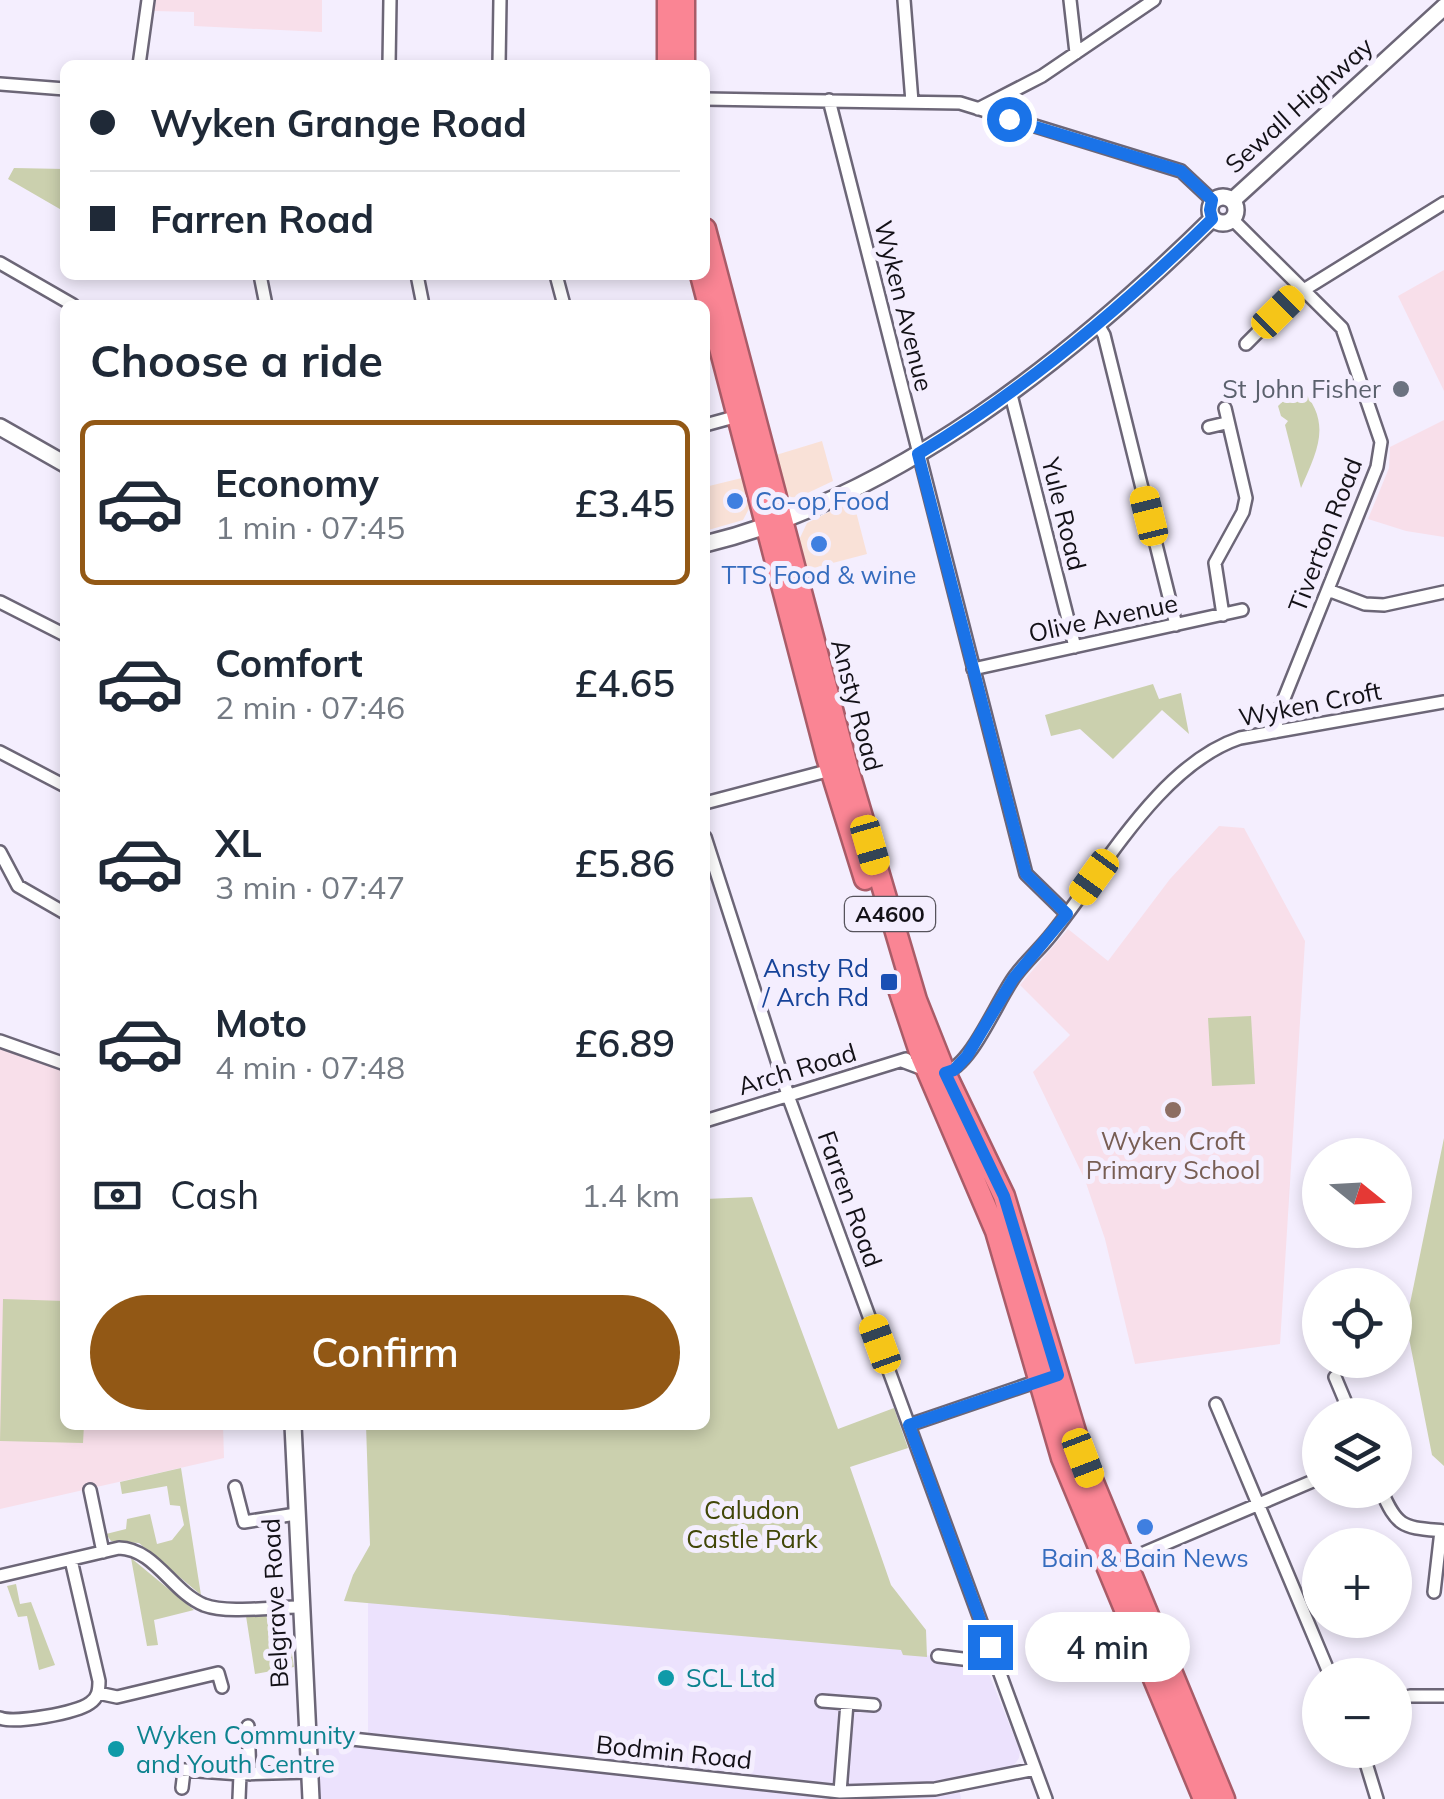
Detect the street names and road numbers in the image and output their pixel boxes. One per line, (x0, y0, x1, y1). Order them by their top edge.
street label: Sewall Highway (1218, 30, 1379, 179)
street label: Wyken Avenue (868, 217, 941, 394)
street label: Yule Road (1035, 453, 1093, 574)
street label: Tiverton Road (1281, 453, 1368, 616)
street label: Olive Avenue (1026, 587, 1180, 648)
street label: Ansty Road (825, 636, 890, 774)
street label: Wyken Croft (1236, 674, 1384, 733)
road number: A4600 (845, 897, 935, 931)
street label: Arch Road (734, 1036, 860, 1101)
street label: Farren Road (812, 1127, 889, 1271)
street label: Belgrave Road (255, 1517, 294, 1689)
street label: Bodmin Road (595, 1728, 754, 1775)

